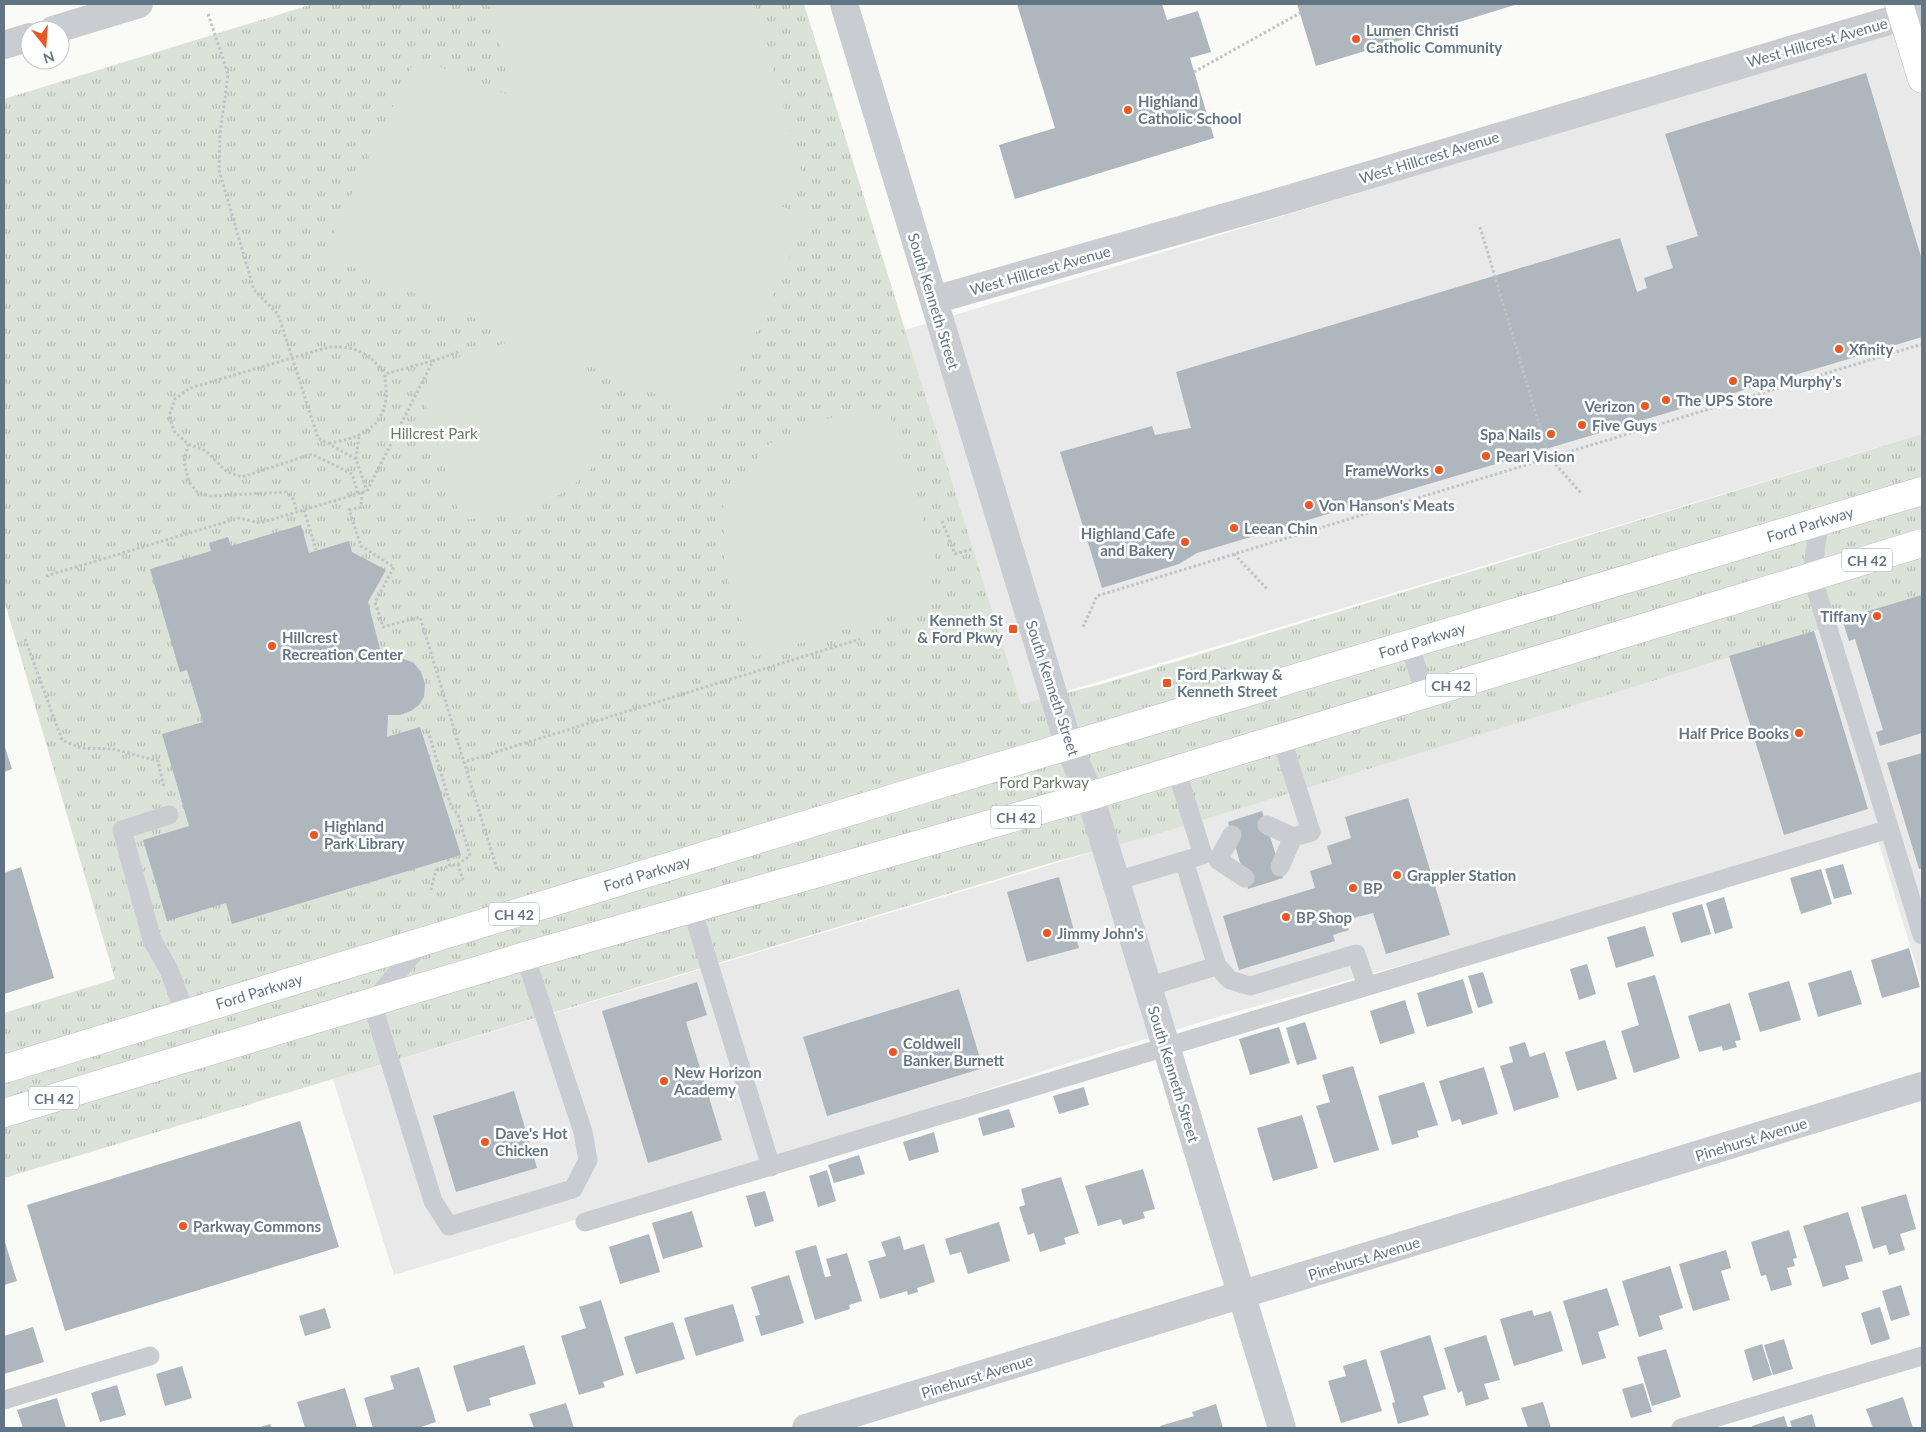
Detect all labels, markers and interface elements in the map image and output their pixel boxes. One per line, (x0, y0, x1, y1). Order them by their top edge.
street label: West Hillcrest Avenue (1745, 13, 1889, 71)
north arrow (20, 20, 70, 70)
place label: Lumen Christi Catholic Community (1366, 21, 1502, 56)
marker: Lumen Christi Catholic Community (1350, 33, 1362, 45)
text: N (41, 48, 57, 68)
place label: Highland Catholic School (1138, 92, 1241, 127)
marker: Highland Catholic School (1122, 104, 1134, 116)
street label: West Hillcrest Avenue (1357, 127, 1501, 187)
street label: South Kenneth Street (905, 231, 963, 372)
street label: West Hillcrest Avenue (968, 241, 1112, 299)
place label: Xfinity (1849, 340, 1893, 358)
marker: Xfinity (1833, 343, 1845, 355)
place label: Papa Murphy's (1743, 372, 1842, 390)
marker: Papa Murphy's (1727, 375, 1739, 387)
place label: The UPS Store (1676, 391, 1773, 409)
marker: The UPS Store (1660, 394, 1672, 406)
place label: Verizon (1584, 397, 1635, 415)
marker: Verizon (1639, 400, 1651, 412)
place label: Five Guys (1592, 416, 1658, 434)
marker: Five Guys (1576, 419, 1588, 431)
park label: Hillcrest Park (390, 424, 478, 442)
place label: Spa Nails (1480, 425, 1541, 443)
marker: Spa Nails (1545, 428, 1557, 440)
place label: Pearl Vision (1496, 447, 1575, 465)
marker: Pearl Vision (1480, 450, 1492, 462)
place label: FrameWorks (1345, 461, 1429, 479)
marker: FrameWorks (1433, 464, 1445, 476)
place label: Von Hanson's Meats (1318, 496, 1455, 514)
marker: Von Hanson's Meats (1303, 499, 1315, 511)
street label: Ford Parkway (1764, 502, 1856, 546)
place label: Leean Chin (1244, 519, 1318, 537)
marker: Leean Chin (1228, 522, 1240, 534)
place label: Highland Cafe and Bakery (1081, 524, 1175, 559)
marker: Highland Cafe and Bakery (1179, 536, 1191, 548)
road number: CH 42 (1842, 548, 1892, 572)
place label: Tiffany (1820, 607, 1867, 625)
marker: Tiffany (1871, 610, 1883, 622)
place label: Kenneth St & Ford Pkwy (917, 611, 1003, 646)
street label: South Kenneth Street (1023, 618, 1084, 759)
street label: Ford Parkway (1376, 618, 1468, 662)
marker: Kenneth St & Ford Pkwy (1007, 623, 1019, 635)
place label: Hillcrest Recreation Center (282, 628, 403, 663)
marker: Hillcrest Recreation Center (266, 640, 278, 652)
place label: Ford Parkway & Kenneth Street (1177, 665, 1283, 700)
road number: CH 42 (1426, 674, 1476, 696)
marker: Ford Parkway & Kenneth Street (1161, 677, 1173, 689)
place label: Half Price Books (1679, 724, 1789, 742)
marker: Half Price Books (1793, 727, 1805, 739)
park label: Ford Parkway (999, 773, 1089, 791)
road number: CH 42 (991, 806, 1041, 829)
place label: Highland Park Library (324, 817, 405, 852)
marker: Highland Park Library (308, 829, 320, 841)
street label: Ford Parkway (601, 851, 693, 895)
place label: Grappler Station (1407, 866, 1516, 884)
marker: Grappler Station (1391, 869, 1403, 881)
place label: BP (1363, 879, 1382, 897)
marker: BP (1347, 882, 1359, 894)
road number: CH 42 (489, 902, 539, 926)
place label: BP Shop (1296, 908, 1352, 926)
marker: BP Shop (1280, 911, 1292, 923)
place label: Jimmy John's (1057, 924, 1144, 942)
marker: Jimmy John's (1041, 927, 1053, 939)
street label: Ford Parkway (213, 969, 305, 1013)
street label: South Kenneth Street (1145, 1004, 1203, 1145)
place label: Coldwell Banker Burnett (903, 1034, 1005, 1069)
marker: Coldwell Banker Burnett (887, 1046, 899, 1058)
place label: New Horizon Academy (673, 1063, 762, 1098)
marker: New Horizon Academy (658, 1075, 670, 1087)
road number: CH 42 (29, 1086, 79, 1110)
street label: Pinehurst Avenue (1693, 1113, 1809, 1165)
place label: Dave's Hot Chicken (495, 1124, 568, 1159)
marker: Dave's Hot Chicken (479, 1136, 491, 1148)
place label: Parkway Commons (193, 1217, 321, 1235)
marker: Parkway Commons (177, 1220, 189, 1232)
street label: Pinehurst Avenue (1306, 1232, 1422, 1284)
street label: Pinehurst Avenue (919, 1350, 1035, 1402)

